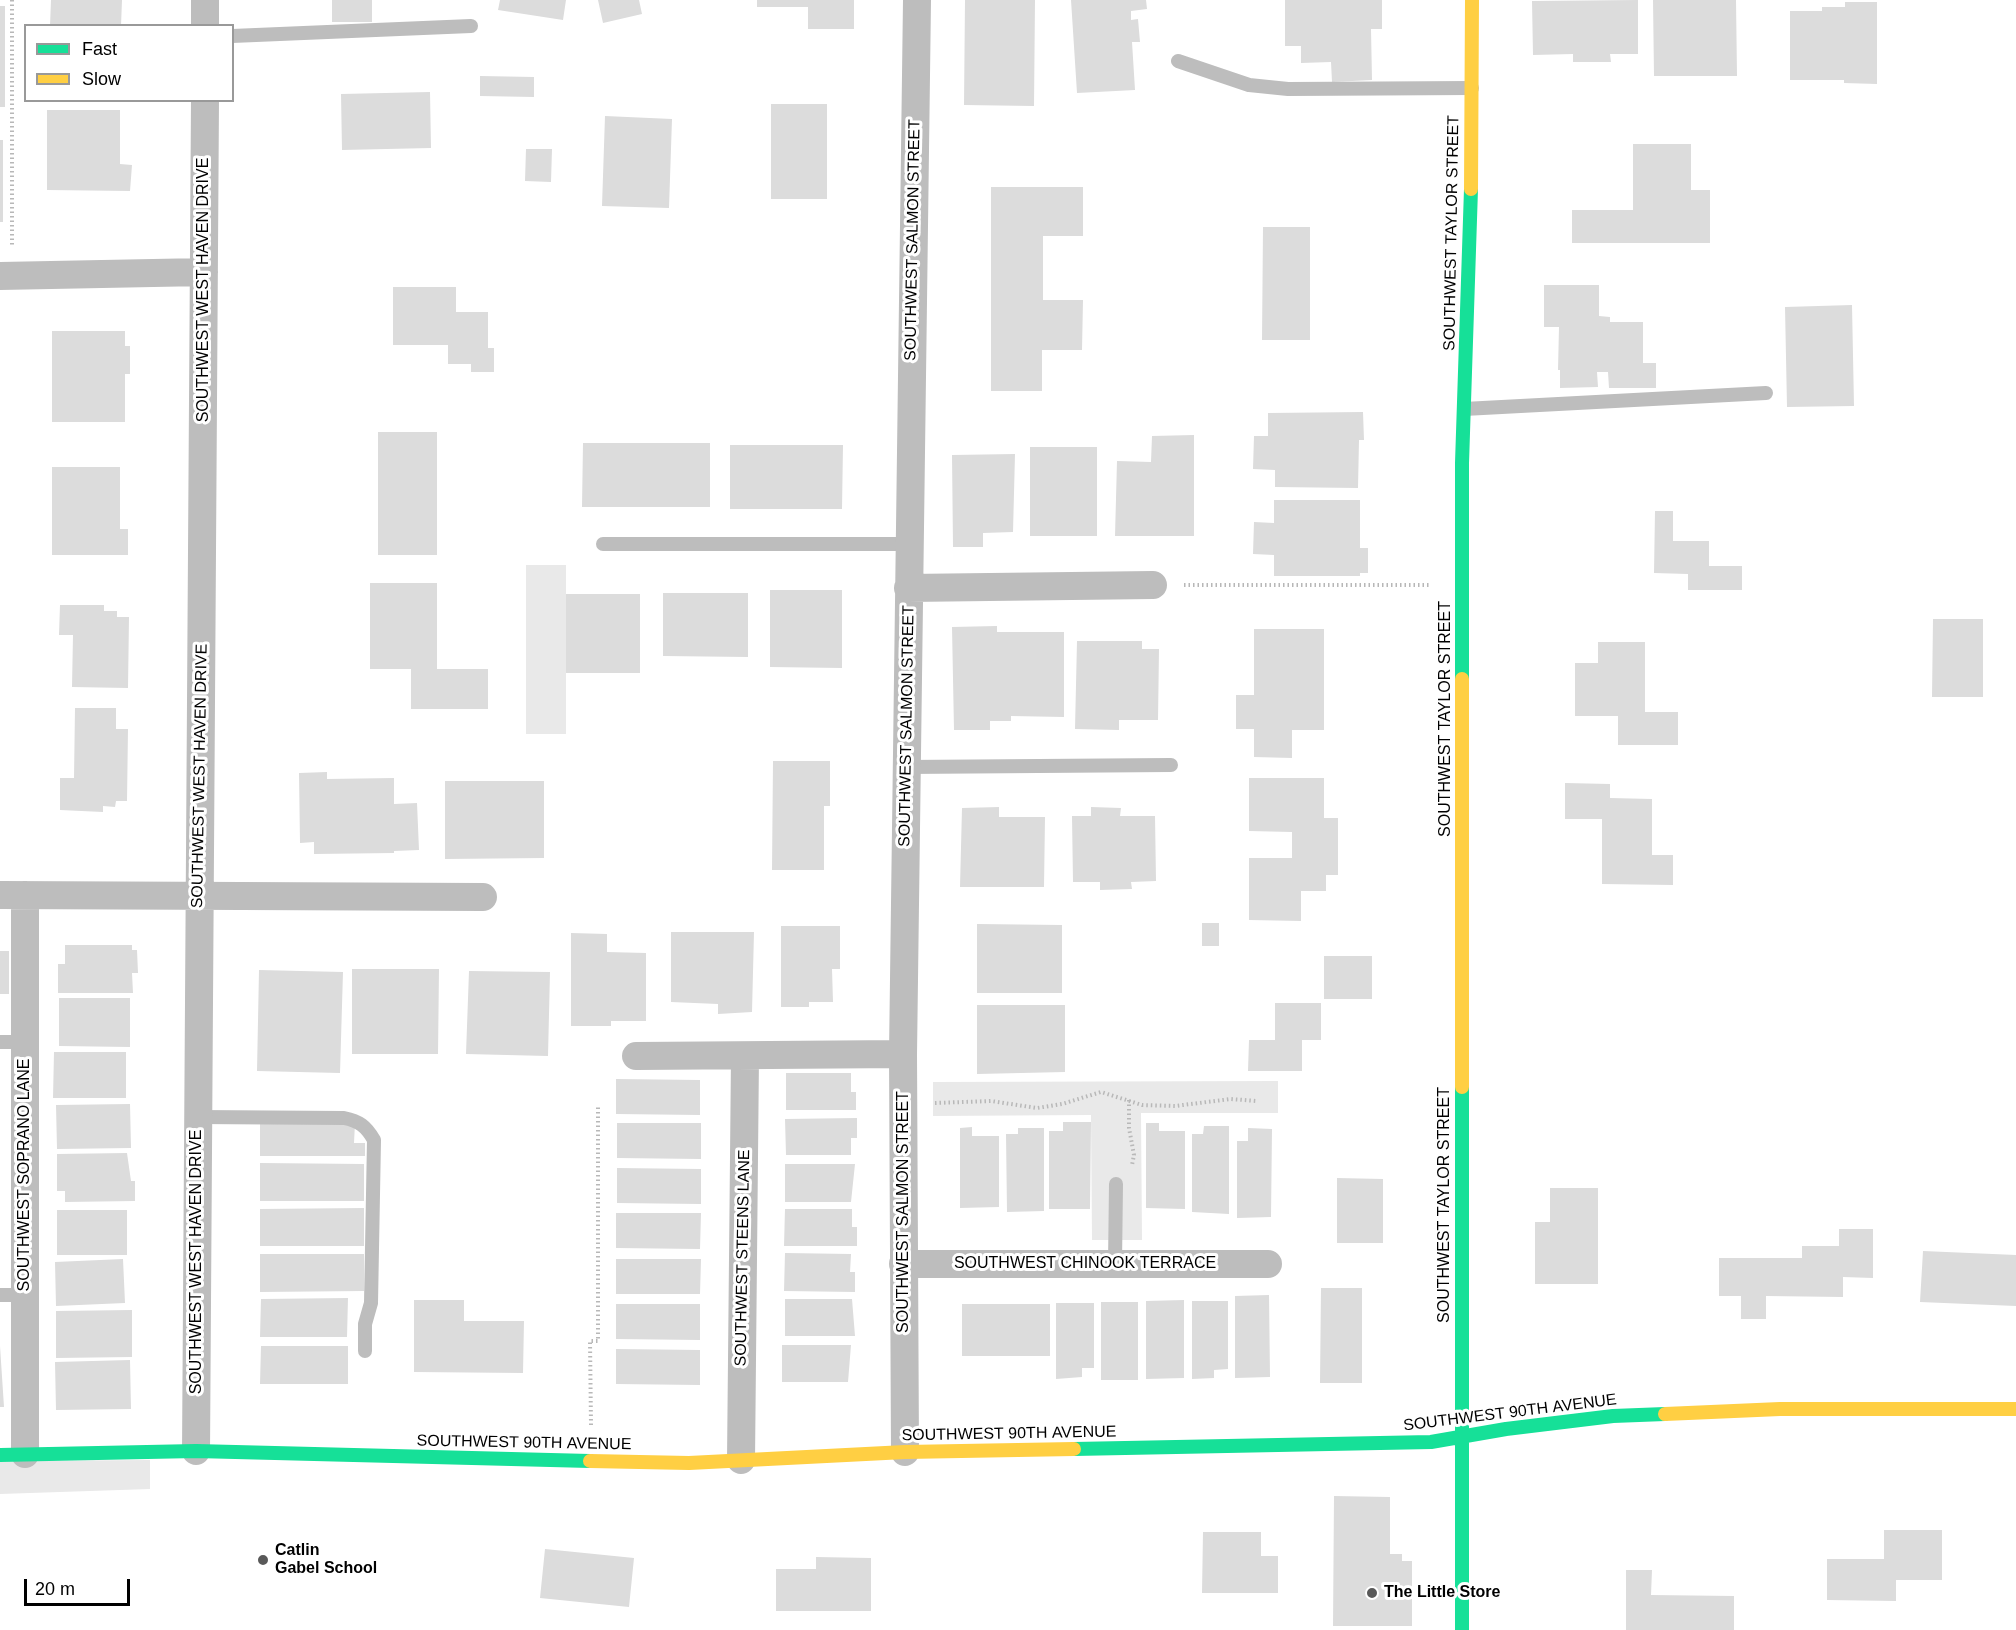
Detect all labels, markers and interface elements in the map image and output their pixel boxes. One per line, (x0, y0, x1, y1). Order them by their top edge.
legend (24, 24, 234, 102)
text: Fast (82, 39, 117, 59)
text: Slow (82, 69, 121, 89)
street label: SOUTHWEST TAYLOR STREET (1440, 115, 1464, 351)
street label: SOUTHWEST SALMON STREET (901, 119, 925, 361)
street label: SOUTHWEST WEST HAVEN DRIVE (194, 158, 214, 422)
street label: SOUTHWEST TAYLOR STREET (1436, 601, 1456, 837)
street label: SOUTHWEST SALMON STREET (895, 605, 919, 847)
street label: SOUTHWEST WEST HAVEN DRIVE (188, 644, 212, 908)
street label: SOUTHWEST SOPRANO LANE (15, 1059, 35, 1291)
street label: SOUTHWEST TAYLOR STREET (1435, 1087, 1455, 1323)
street label: SOUTHWEST SALMON STREET (894, 1091, 914, 1333)
street label: SOUTHWEST WEST HAVEN DRIVE (187, 1130, 207, 1394)
street label: SOUTHWEST STEENS LANE (732, 1149, 754, 1367)
street label: SOUTHWEST CHINOOK TERRACE (954, 1254, 1216, 1274)
street label: SOUTHWEST 90TH AVENUE (1402, 1390, 1618, 1436)
street label: SOUTHWEST 90TH AVENUE (901, 1423, 1117, 1445)
street label: SOUTHWEST 90TH AVENUE (416, 1432, 632, 1454)
place label: Catlin Gabel School (275, 1541, 377, 1579)
marker: Catlin Gabel School (256, 1553, 270, 1567)
scale bar (27, 1567, 134, 1605)
text: 20 m (35, 1579, 75, 1599)
place label: The Little Store (1384, 1583, 1500, 1603)
marker: The Little Store (1365, 1586, 1379, 1600)

